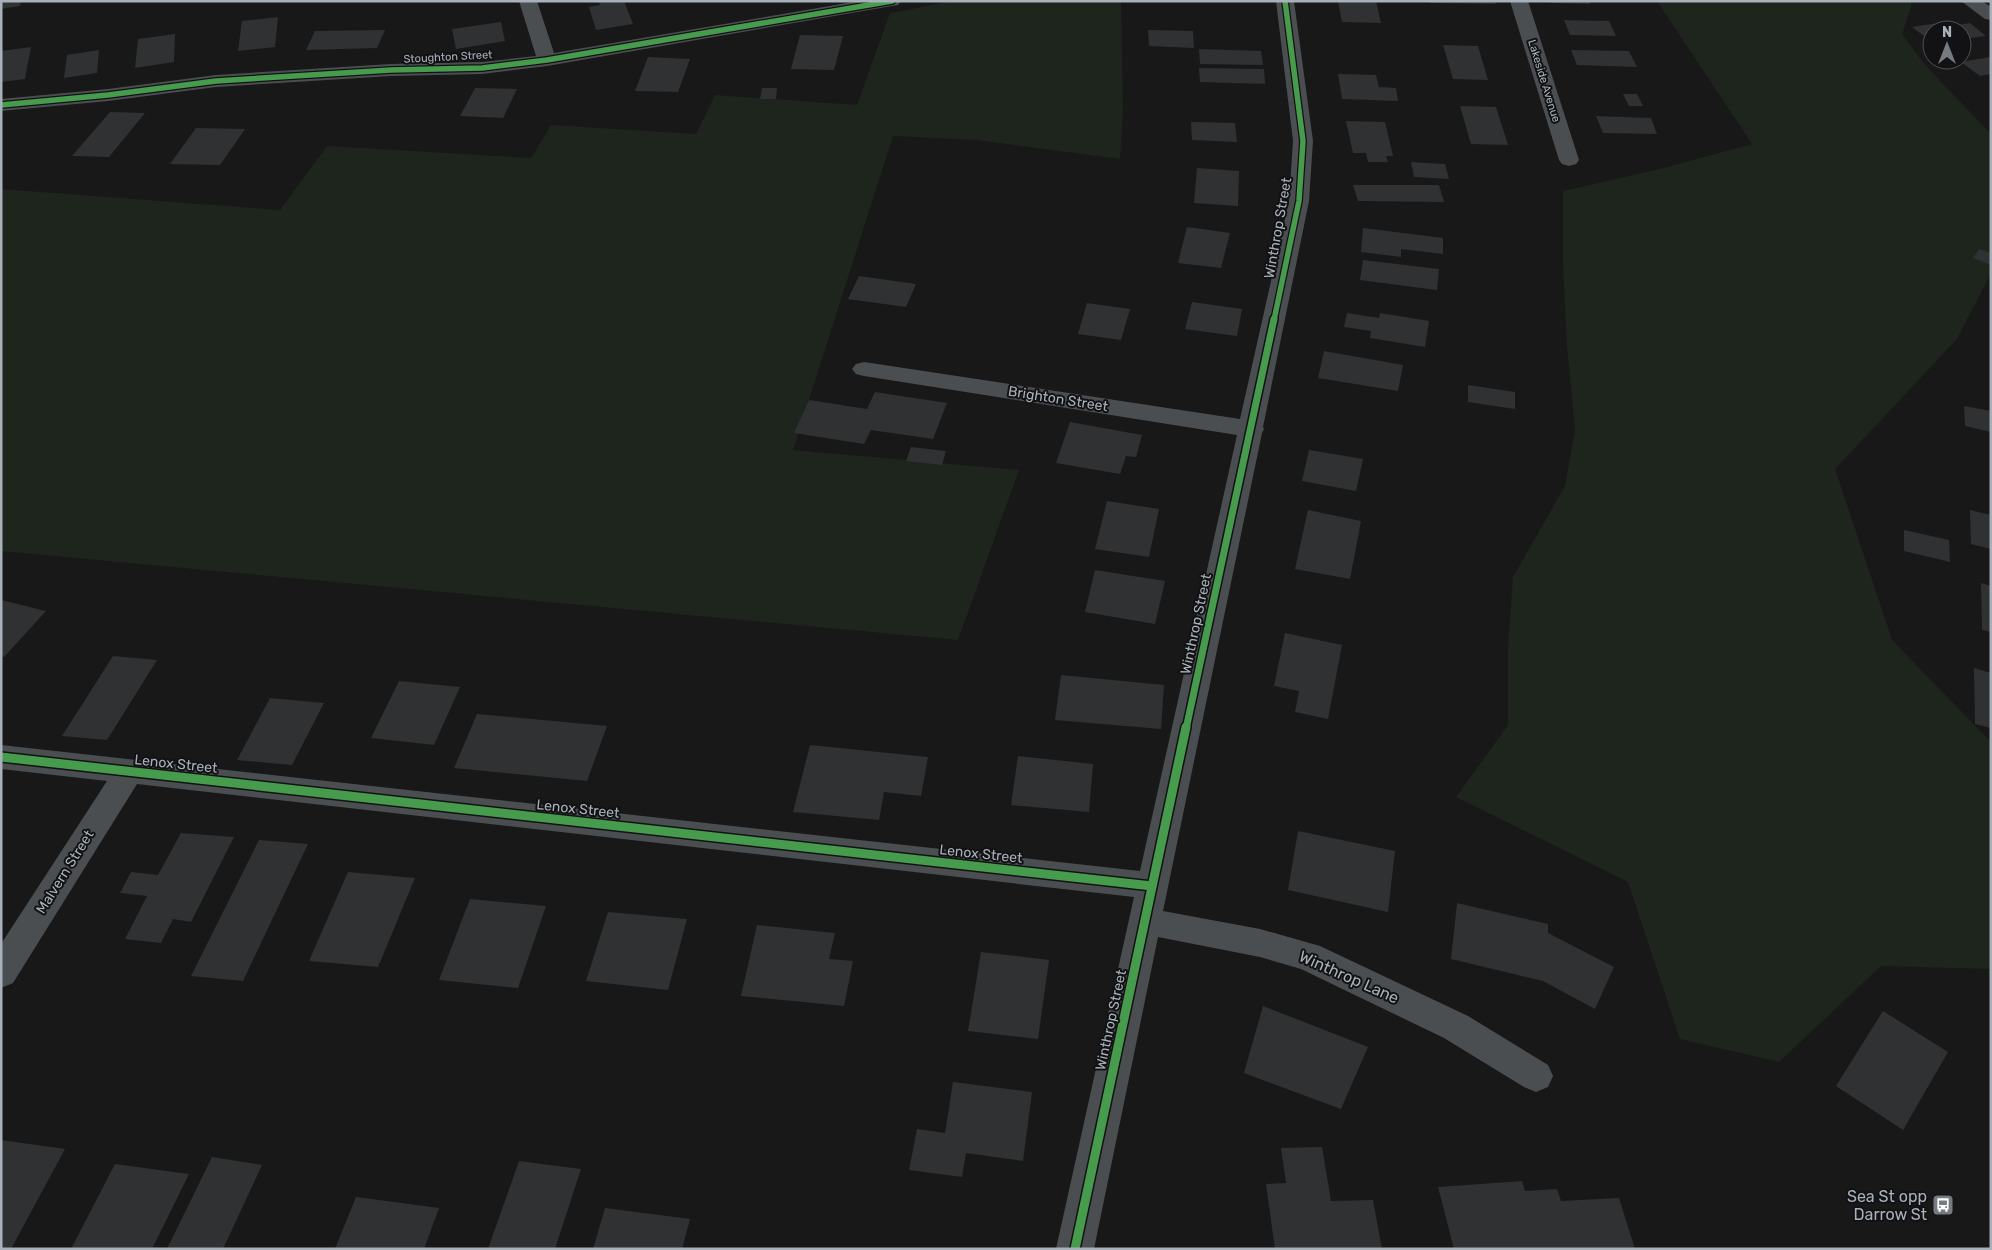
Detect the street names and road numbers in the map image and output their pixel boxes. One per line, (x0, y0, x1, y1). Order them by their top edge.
street label: Lakeside Avenue (1525, 38, 1563, 124)
street label: Stoughton Street (403, 48, 493, 66)
street label: Winthrop Street (1261, 176, 1295, 280)
street label: Brighton Street (1007, 383, 1110, 415)
street label: Winthrop Street (1177, 572, 1215, 676)
street label: Lenox Street (134, 751, 219, 777)
street label: Lenox Street (536, 796, 621, 822)
street label: Malvern Street (33, 827, 98, 917)
street label: Lenox Street (939, 841, 1024, 867)
street label: Winthrop Lane (1296, 946, 1402, 1008)
street label: Winthrop Street (1092, 968, 1130, 1072)

